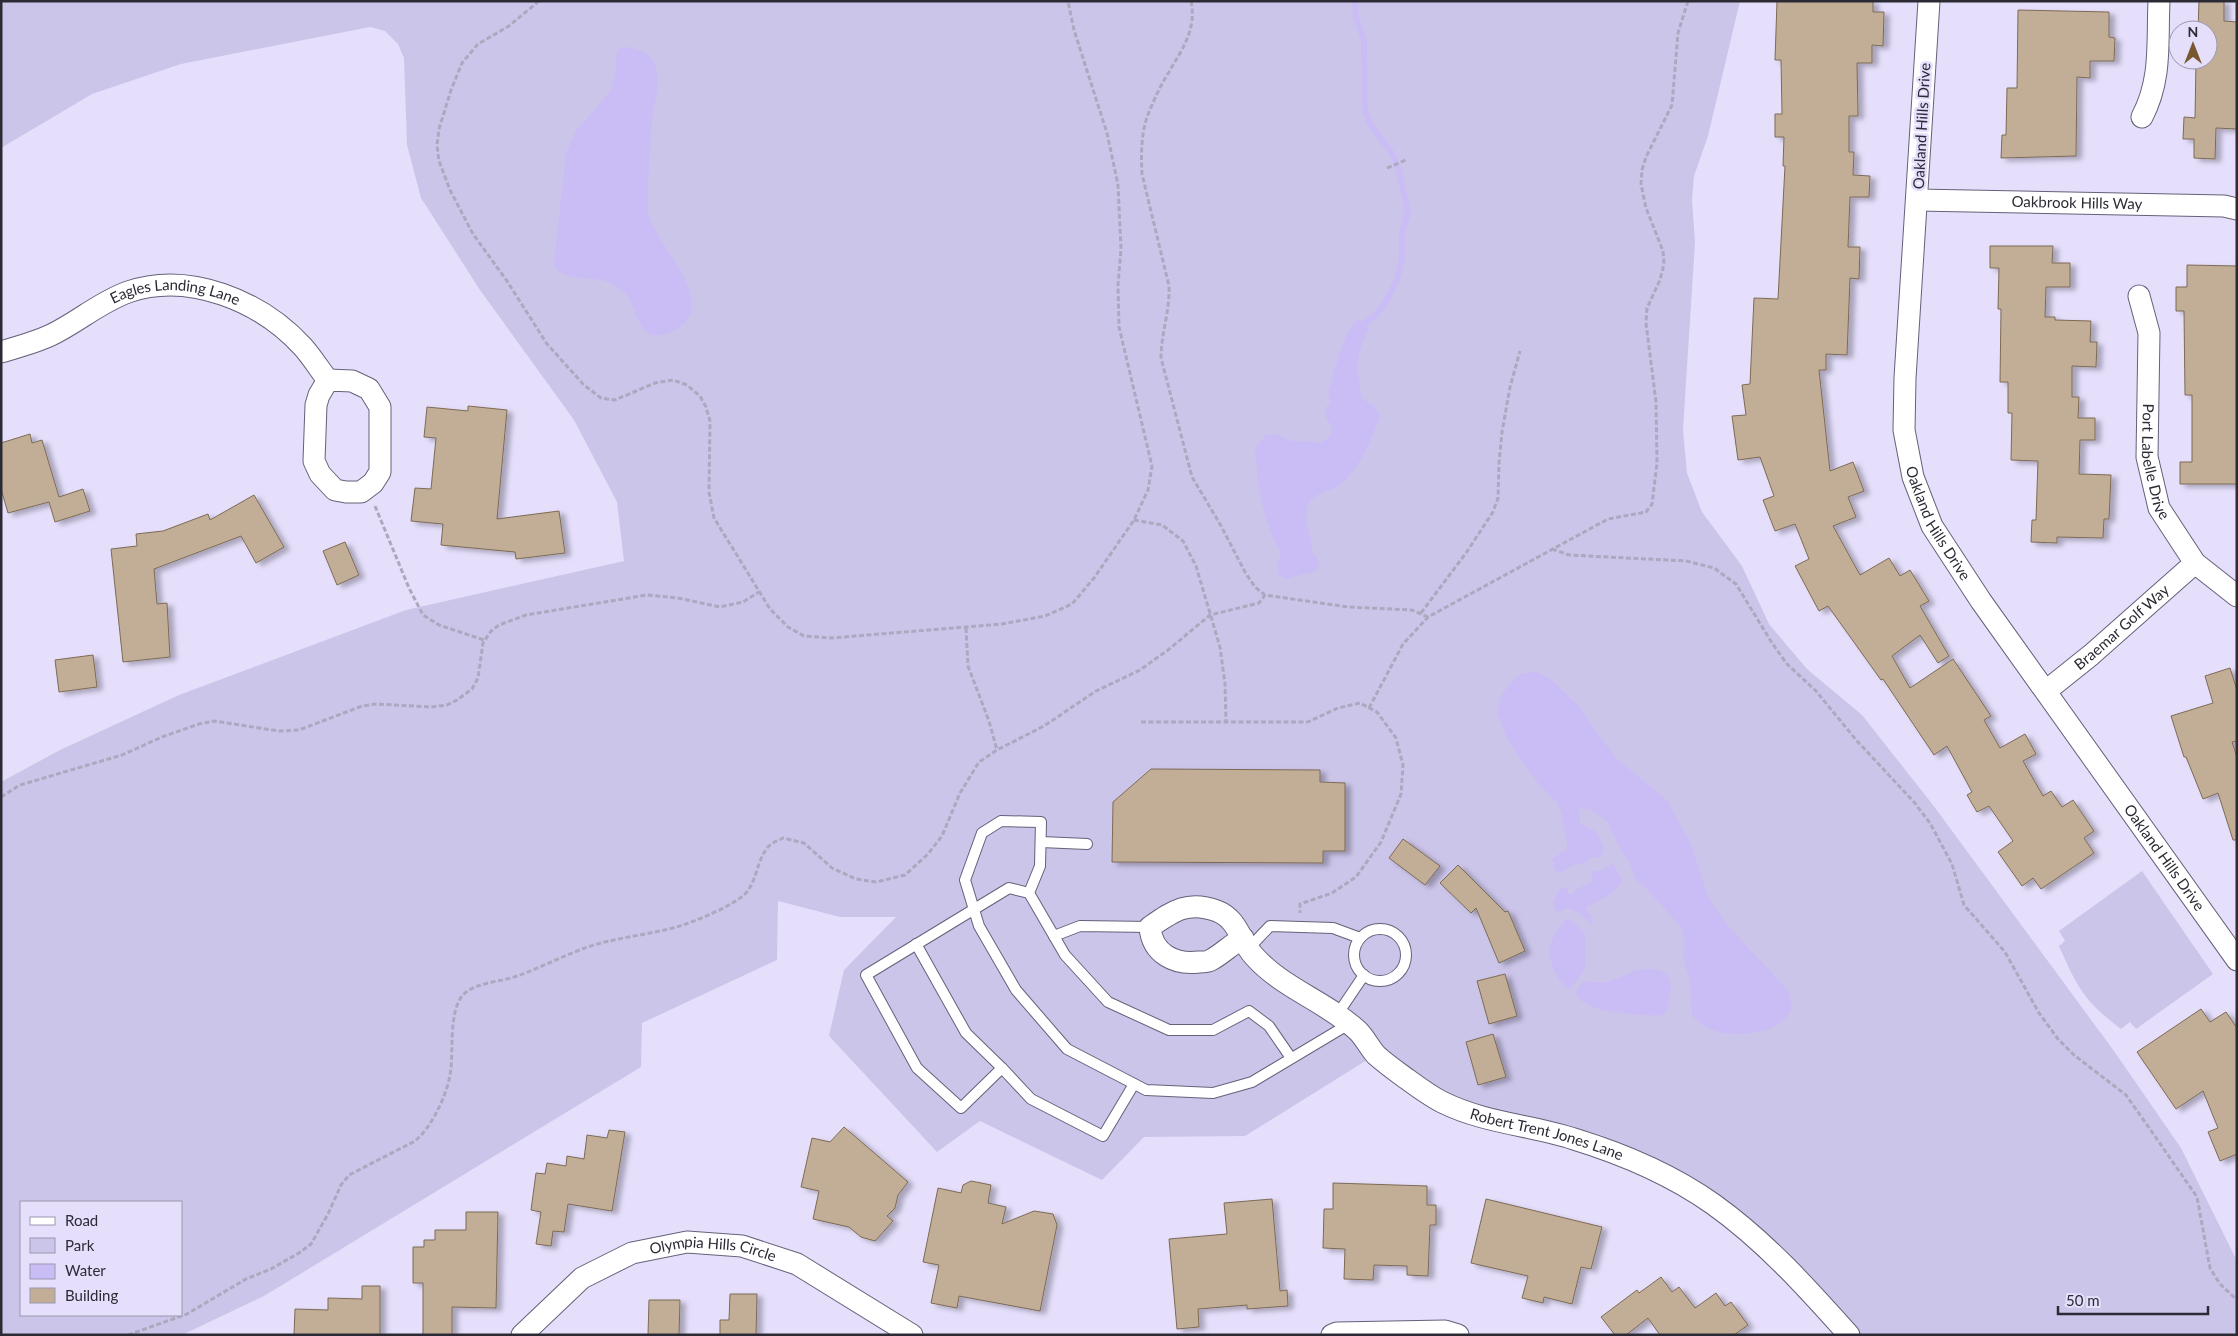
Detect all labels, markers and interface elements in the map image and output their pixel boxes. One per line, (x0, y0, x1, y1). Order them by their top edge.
north arrow (2168, 20, 2218, 70)
text: N (2188, 23, 2198, 40)
street label: Oakland Hills Drive (1909, 62, 1933, 190)
street label: Oakbrook Hills Way (2011, 192, 2143, 212)
text: Eagles Landing Lane (107, 275, 243, 308)
street label: Eagles Landing Lane (108, 294, 240, 312)
street label: Port Labelle Drive (2139, 404, 2174, 523)
street label: Oakland Hills Drive (1903, 464, 1975, 583)
street label: Braemar Golf Way (2070, 580, 2173, 673)
street label: Oakland Hills Drive (2121, 800, 2209, 914)
street label: Robert Trent Jones Lane (1468, 1104, 1626, 1163)
legend (20, 1201, 182, 1316)
text: Road (65, 1211, 98, 1229)
street label: Olympia Hills Circle (648, 1232, 779, 1265)
text: Park (65, 1236, 95, 1254)
text: Water (65, 1261, 106, 1279)
scale bar (2058, 1284, 2208, 1316)
text: Building (65, 1286, 118, 1304)
text: 50 m (2066, 1291, 2100, 1309)

